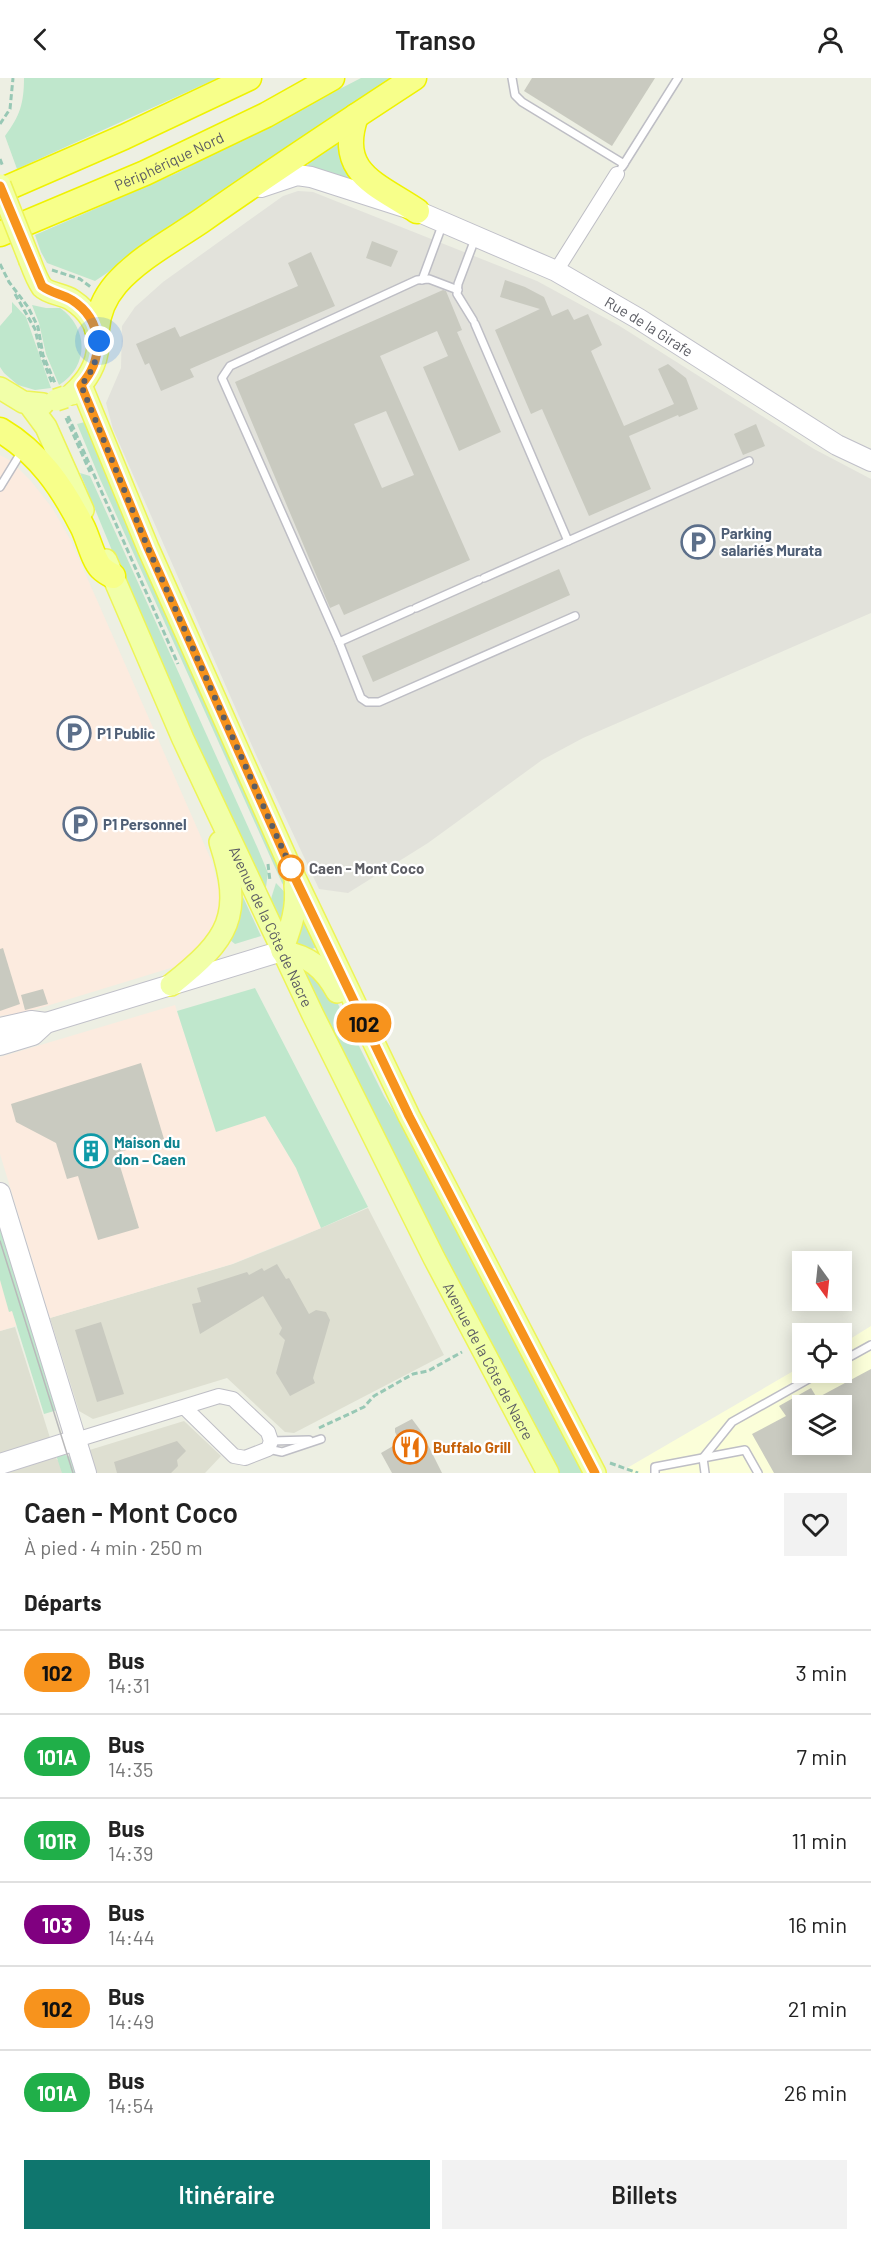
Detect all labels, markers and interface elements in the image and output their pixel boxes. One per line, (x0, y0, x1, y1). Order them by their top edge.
icon: back (24, 23, 57, 56)
text: Transo (395, 23, 476, 55)
icon: person (814, 23, 847, 56)
street label: Périphérique Nord (111, 128, 226, 194)
street label: Rue de la Girafe (602, 292, 697, 360)
your location (84, 326, 114, 356)
parking icon: Parking salariés Murata (680, 524, 716, 560)
place label: Parking salariés Murata (721, 524, 822, 559)
parking icon: P1 Public (56, 715, 92, 751)
place label: P1 Public (97, 724, 155, 742)
parking icon: P1 Personnel (62, 806, 98, 842)
place label: P1 Personnel (103, 815, 187, 833)
street label: Avenue de la Côte de Nacre (226, 843, 317, 1010)
marker: Caen - Mont Coco (278, 855, 304, 881)
place label: Caen - Mont Coco (309, 859, 424, 877)
line badge: 102 (330, 1004, 398, 1042)
text: 102 (348, 1011, 380, 1036)
building icon: Maison du don – Caen (73, 1133, 109, 1169)
place label: Maison du don – Caen (114, 1133, 186, 1168)
north arrow (792, 1251, 852, 1311)
map controls (792, 1251, 852, 1455)
street label: Avenue de la Côte de Nacre (440, 1279, 538, 1443)
button: locate (792, 1323, 852, 1383)
button: layers (792, 1395, 852, 1455)
restaurant icon: Buffalo Grill (392, 1429, 428, 1465)
place label: Buffalo Grill (433, 1438, 511, 1456)
button: heart (784, 1493, 847, 1556)
text: Caen - Mont Coco (24, 1495, 238, 1529)
text: À pied · 4 min · 250 m (24, 1535, 203, 1559)
text: Départs (24, 1589, 102, 1615)
text: Bus (108, 1647, 145, 1673)
text: 3 min (796, 1659, 847, 1685)
text: 102 (41, 1660, 73, 1685)
text: 14:31 (108, 1673, 150, 1697)
text: Bus (108, 1731, 145, 1757)
text: 7 min (797, 1743, 847, 1769)
text: 101A (37, 1744, 77, 1769)
text: 14:35 (108, 1757, 153, 1781)
text: Bus (108, 1815, 145, 1841)
text: 11 min (791, 1827, 847, 1853)
text: 101R (37, 1828, 77, 1853)
text: 14:39 (108, 1841, 154, 1865)
text: Bus (108, 1899, 145, 1925)
text: 16 min (788, 1911, 847, 1937)
text: 103 (42, 1912, 72, 1937)
text: 14:44 (108, 1925, 155, 1949)
text: Bus (108, 1983, 145, 2009)
text: 21 min (788, 1995, 847, 2021)
text: 102 (41, 1996, 73, 2021)
text: 14:49 (108, 2009, 154, 2033)
text: Bus (108, 2067, 145, 2093)
text: 26 min (784, 2079, 847, 2105)
text: 101A (37, 2080, 77, 2105)
text: 14:54 (108, 2093, 154, 2117)
button: Itinéraire (24, 2160, 430, 2229)
button: Billets (442, 2160, 847, 2229)

